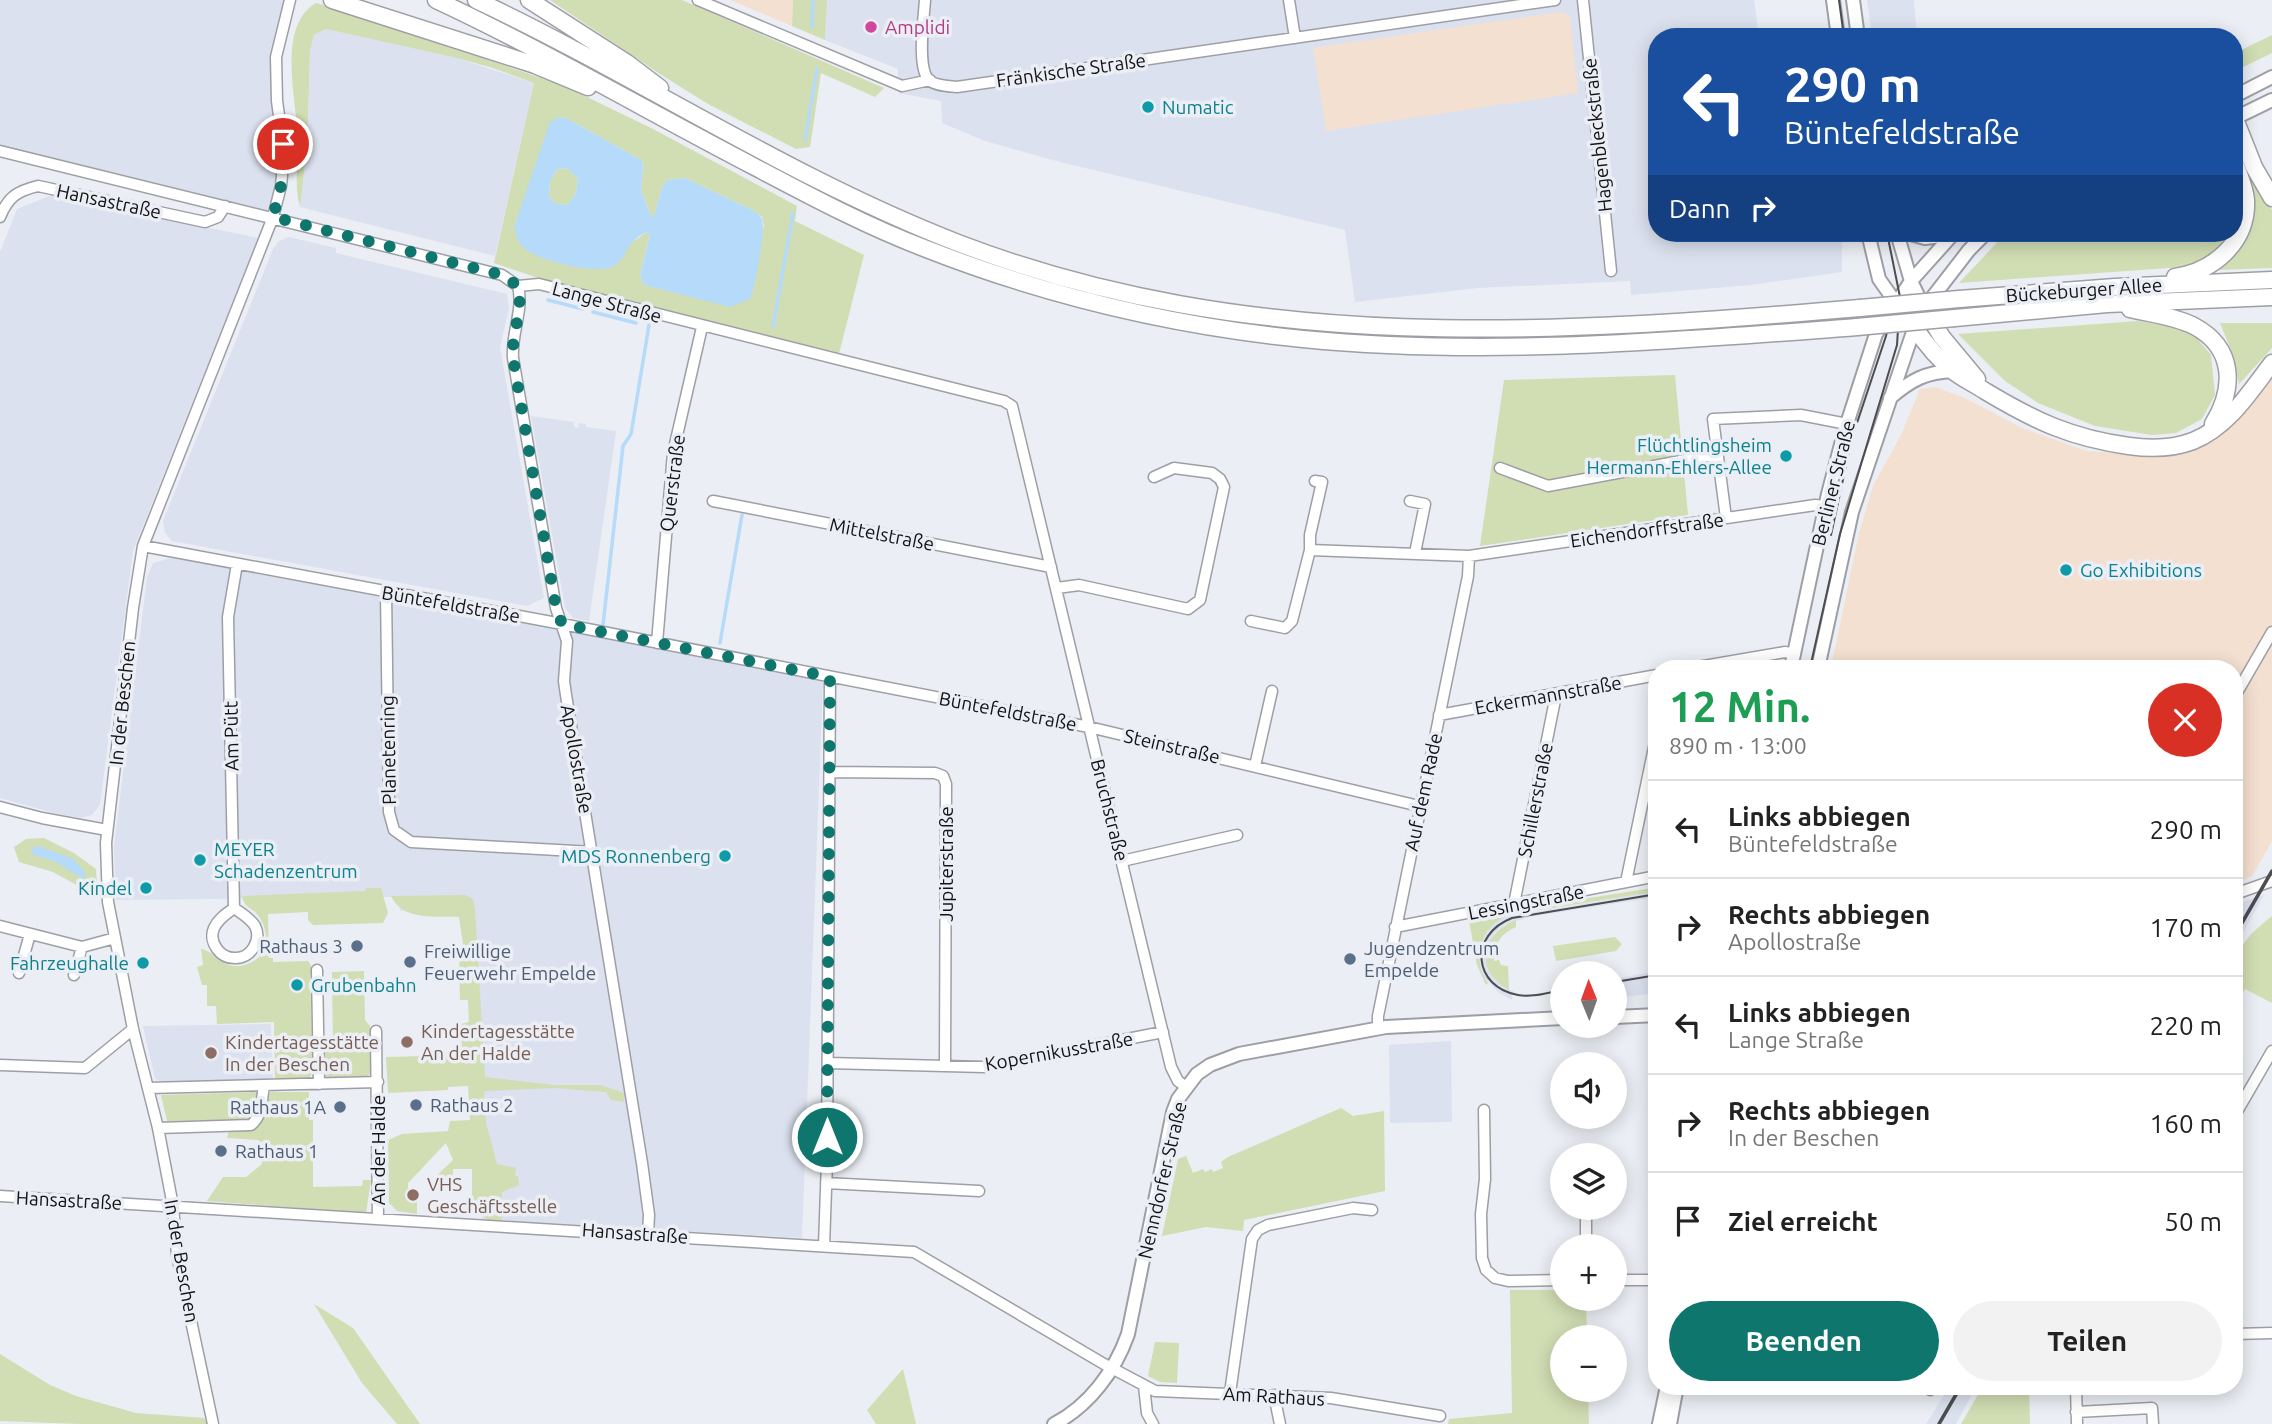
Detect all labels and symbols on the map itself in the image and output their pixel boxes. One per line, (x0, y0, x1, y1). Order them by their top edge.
place label: Amplidi (885, 16, 950, 38)
marker: Amplidi (863, 19, 879, 35)
street label: Fränkische Straße (995, 49, 1147, 91)
street label: Hagenbleckstraße (1578, 57, 1616, 213)
place label: Numatic (1162, 96, 1234, 118)
marker: Numatic (1140, 99, 1156, 115)
pin (253, 114, 313, 174)
street label: Hansastraße (55, 179, 163, 223)
street label: Bückeburger Allee (2005, 274, 2163, 306)
street label: Lange Straße (550, 277, 664, 327)
street label: Berliner Straße (1807, 418, 1859, 548)
street label: Querstraße (655, 433, 689, 533)
place label: Flüchtlingsheim Hermann-Ehlers-Allee (1587, 434, 1772, 478)
marker: Flüchtlingsheim Hermann-Ehlers-Allee (1778, 448, 1794, 464)
street label: Eichendorffstraße (1569, 508, 1725, 552)
street label: Mittelstraße (828, 513, 936, 555)
place label: Go Exhibitions (2080, 559, 2202, 581)
marker: Go Exhibitions (2058, 562, 2074, 578)
street label: Büntefeldstraße (380, 581, 522, 627)
street label: In der Beschen (105, 640, 139, 766)
street label: Eckermannstraße (1473, 671, 1623, 719)
street label: Büntefeldstraße (937, 687, 1079, 735)
street label: Planetenring (376, 695, 400, 805)
street label: Am Pütt (219, 700, 243, 771)
street label: Apollostraße (557, 703, 597, 815)
street label: Steinstraße (1122, 724, 1222, 768)
street label: Auf dem Rade (1400, 731, 1446, 853)
street label: Schillerstraße (1513, 741, 1557, 859)
street label: Bruchstraße (1087, 757, 1133, 863)
street label: Jupiterstraße (935, 806, 957, 922)
place label: MEYER Schadenzentrum (214, 838, 358, 882)
place label: MDS Ronnenberg (561, 845, 711, 867)
marker: MDS Ronnenberg (717, 848, 733, 864)
marker: MEYER Schadenzentrum (192, 852, 208, 868)
place label: Kindel (78, 877, 132, 899)
marker: Kindel (138, 880, 154, 896)
street label: Lessingstraße (1466, 880, 1586, 924)
place label: Rathaus 3 (259, 935, 343, 957)
place label: Jugendzentrum Empelde (1364, 937, 1499, 981)
marker: Rathaus 3 (349, 938, 365, 954)
place label: Freiwillige Feuerwehr Empelde (424, 940, 596, 984)
marker: Jugendzentrum Empelde (1342, 951, 1358, 967)
place label: Fahrzeughalle (10, 952, 129, 974)
marker: Freiwillige Feuerwehr Empelde (402, 954, 418, 970)
marker: Fahrzeughalle (135, 955, 151, 971)
north arrow (1550, 961, 1628, 1038)
place label: Grubenbahn (311, 974, 417, 996)
marker: Grubenbahn (289, 977, 305, 993)
place label: Kindertagesstätte An der Halde (421, 1020, 575, 1064)
street label: Kopernikusstraße (983, 1027, 1135, 1075)
place label: Kindertagesstätte In der Beschen (225, 1031, 379, 1075)
marker: Kindertagesstätte An der Halde (399, 1034, 415, 1050)
marker: Kindertagesstätte In der Beschen (203, 1045, 219, 1061)
place label: Rathaus 2 (430, 1094, 514, 1116)
street label: An der Halde (367, 1095, 389, 1205)
place label: Rathaus 1A (230, 1096, 327, 1118)
marker: Rathaus 2 (408, 1097, 424, 1113)
marker: Rathaus 1A (332, 1099, 348, 1115)
street label: Nenndorfer Straße (1133, 1099, 1191, 1261)
position arrow (790, 1100, 864, 1174)
place label: Rathaus 1 (235, 1140, 319, 1162)
marker: Rathaus 1 (213, 1143, 229, 1159)
place label: VHS Geschäftsstelle (427, 1173, 557, 1217)
street label: Hansastraße (15, 1186, 123, 1214)
marker: VHS Geschäftsstelle (405, 1187, 421, 1203)
street label: In der Beschen (160, 1198, 204, 1324)
street label: Hansastraße (581, 1218, 689, 1248)
street label: Am Rathaus (1223, 1382, 1325, 1410)

